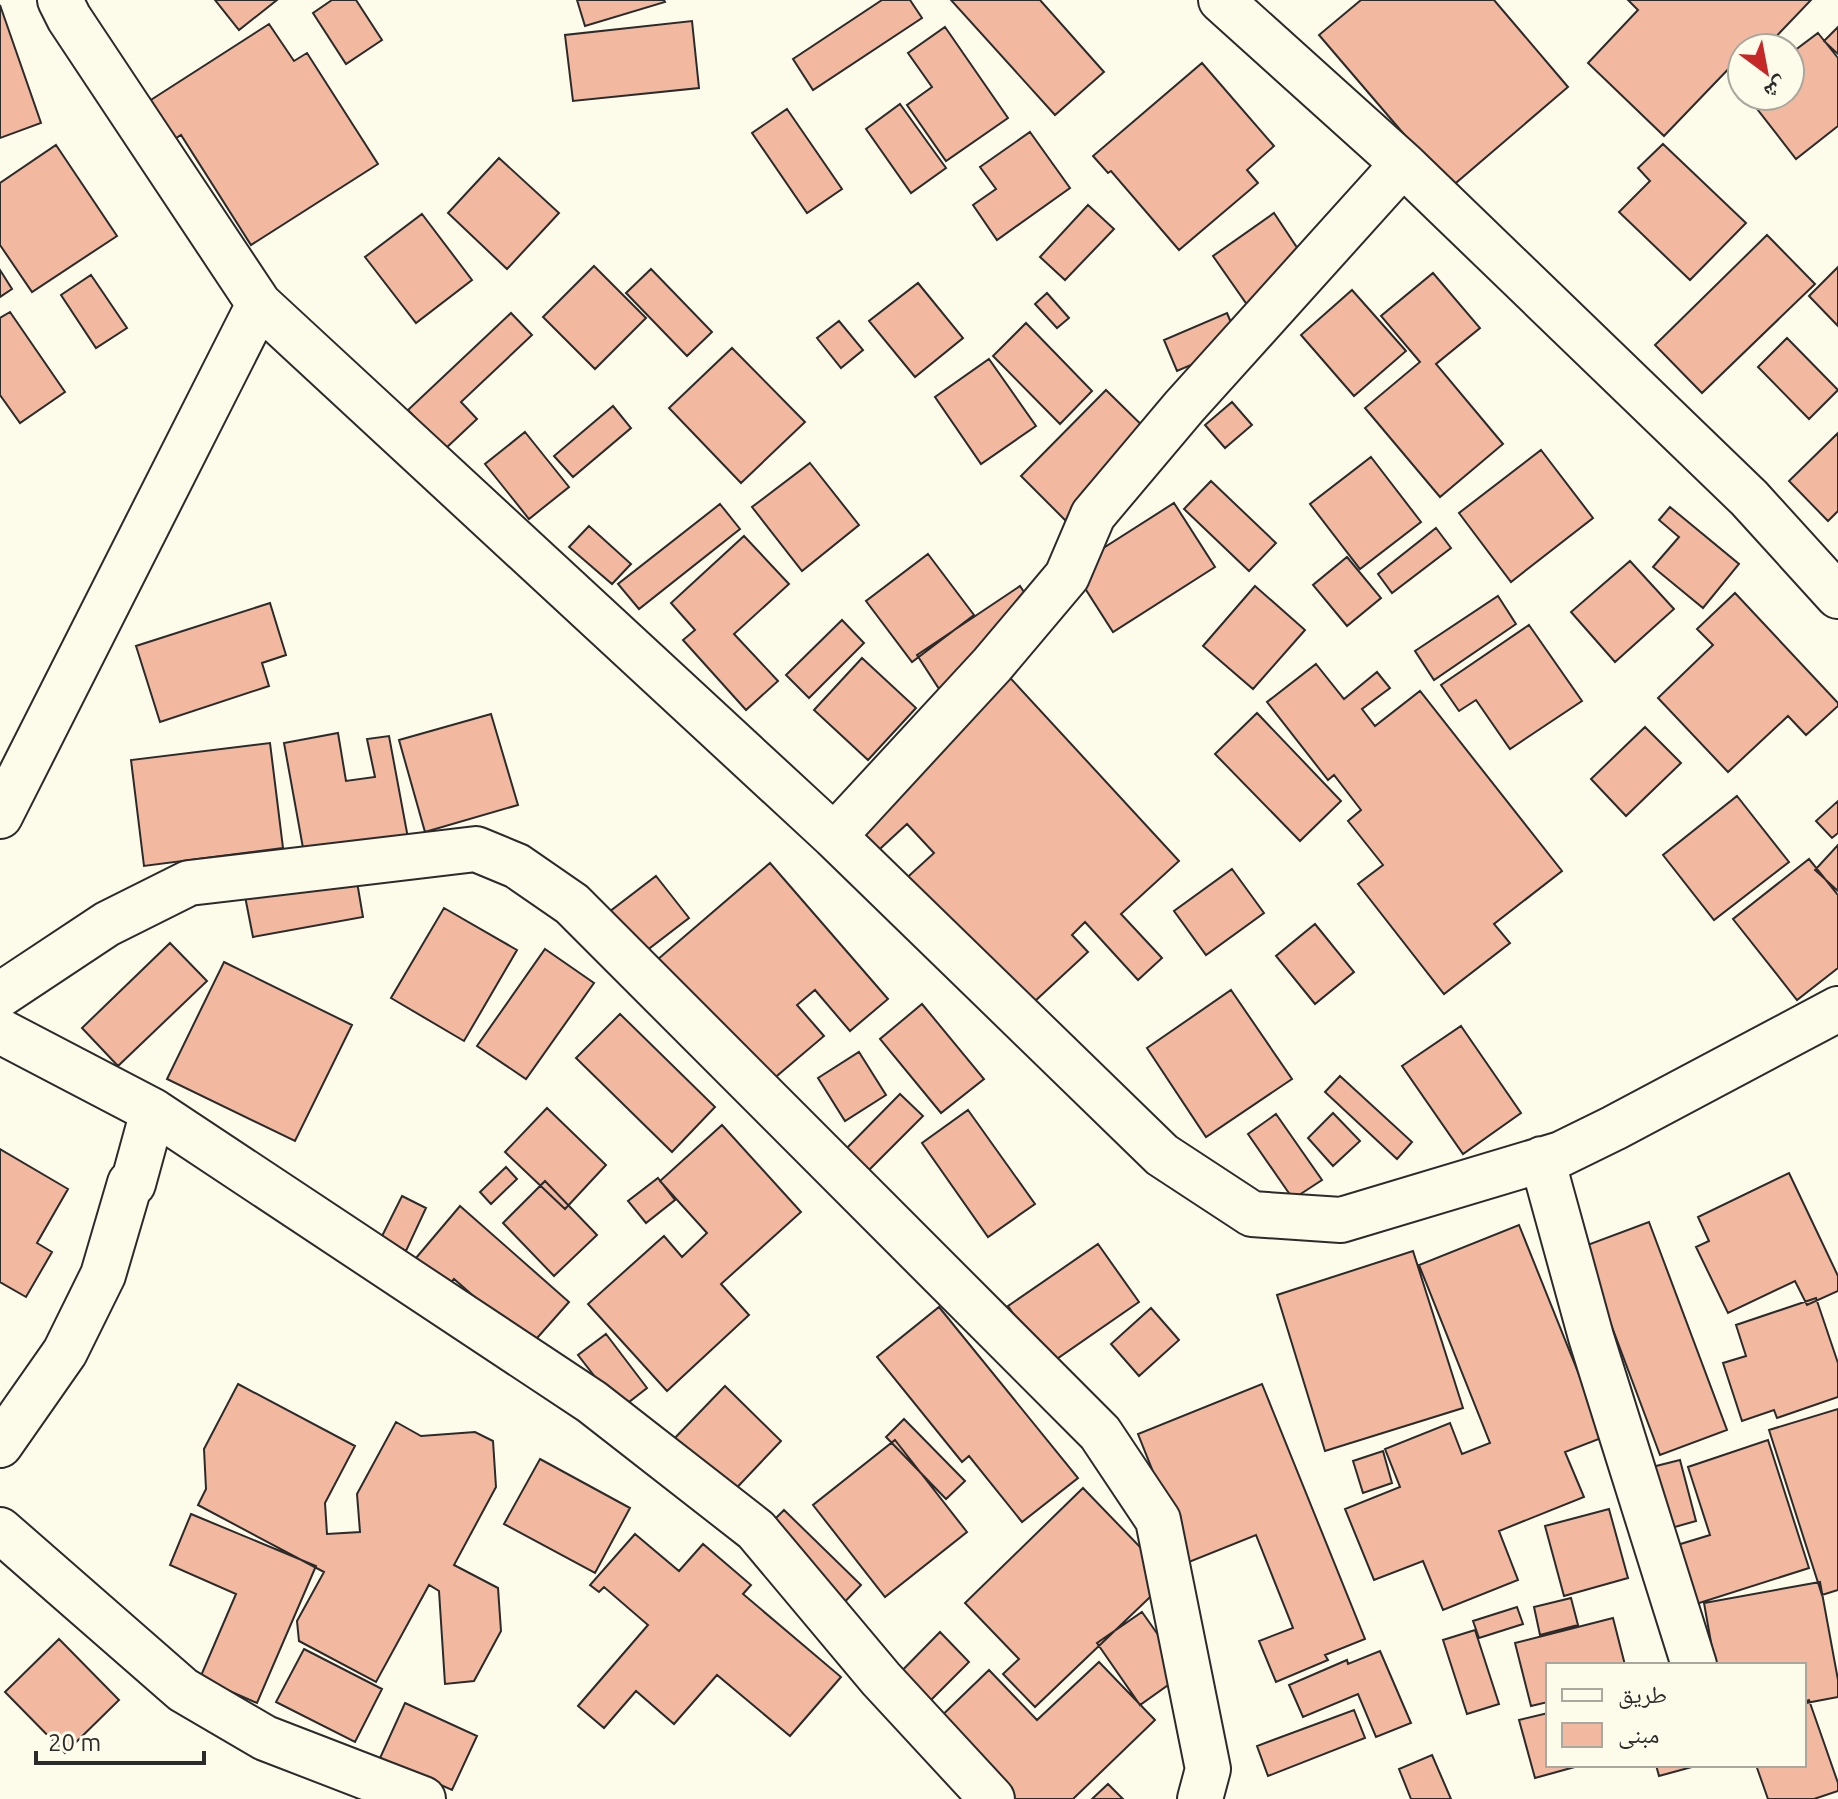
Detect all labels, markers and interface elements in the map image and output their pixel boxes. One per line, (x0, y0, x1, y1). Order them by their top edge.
north arrow (1726, 32, 1806, 112)
text: ش (1759, 71, 1793, 106)
legend (1546, 1663, 1806, 1767)
text: طريق (1618, 1681, 1667, 1709)
scale bar (36, 1715, 204, 1765)
text: مبنى (1618, 1721, 1659, 1749)
text: 20 m (48, 1729, 101, 1756)

